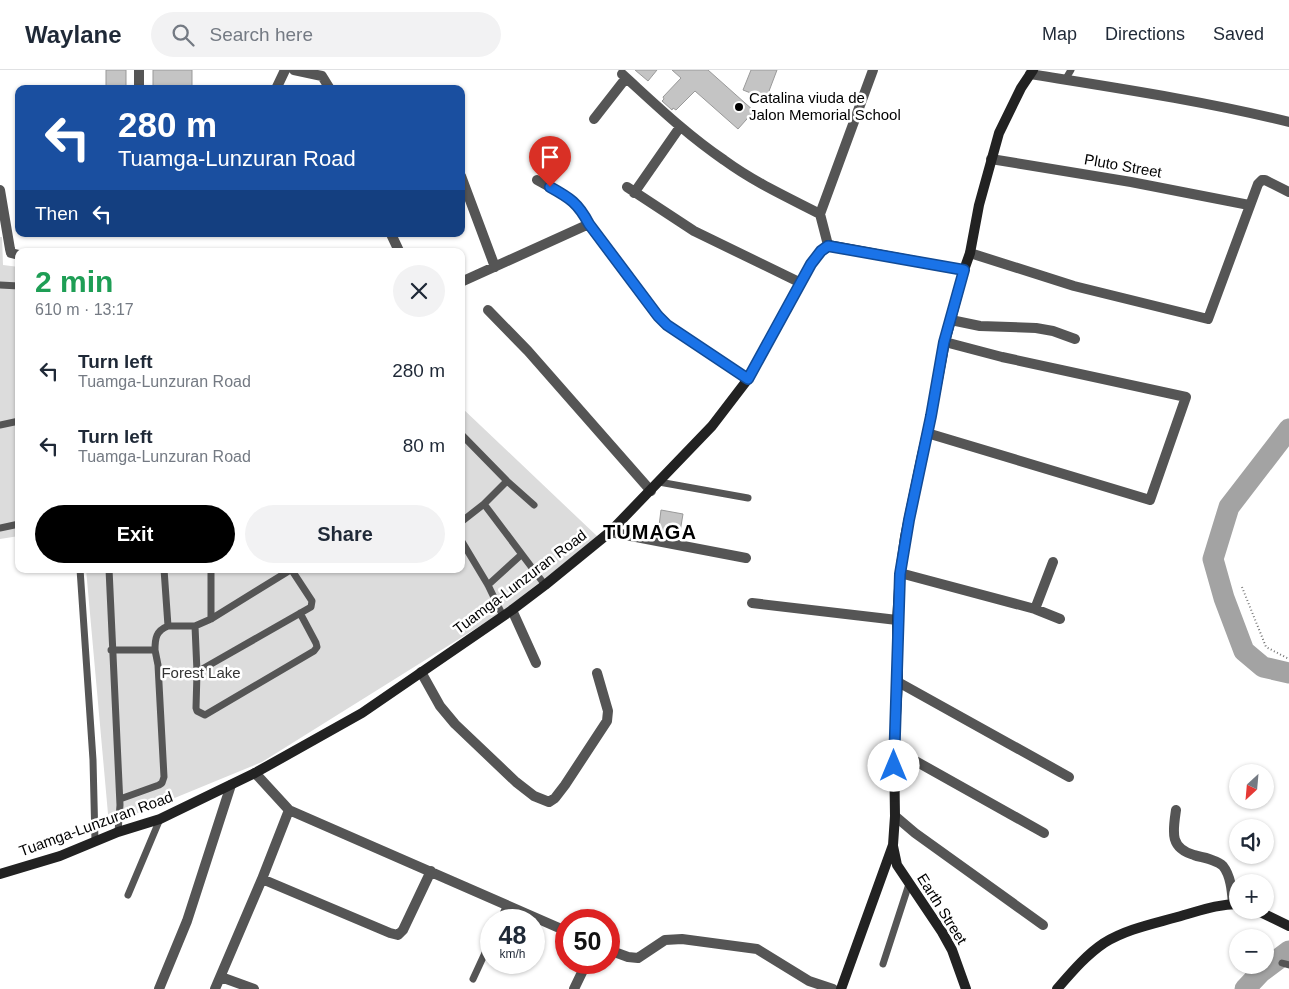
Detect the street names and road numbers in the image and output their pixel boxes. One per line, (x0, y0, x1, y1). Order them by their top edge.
street label: Pluto Street (1083, 150, 1164, 181)
street label: Tuamga-Lunzuran Road (450, 526, 590, 637)
street label: Tuamga-Lunzuran Road (17, 788, 175, 859)
street label: Earth Street (914, 870, 971, 948)

